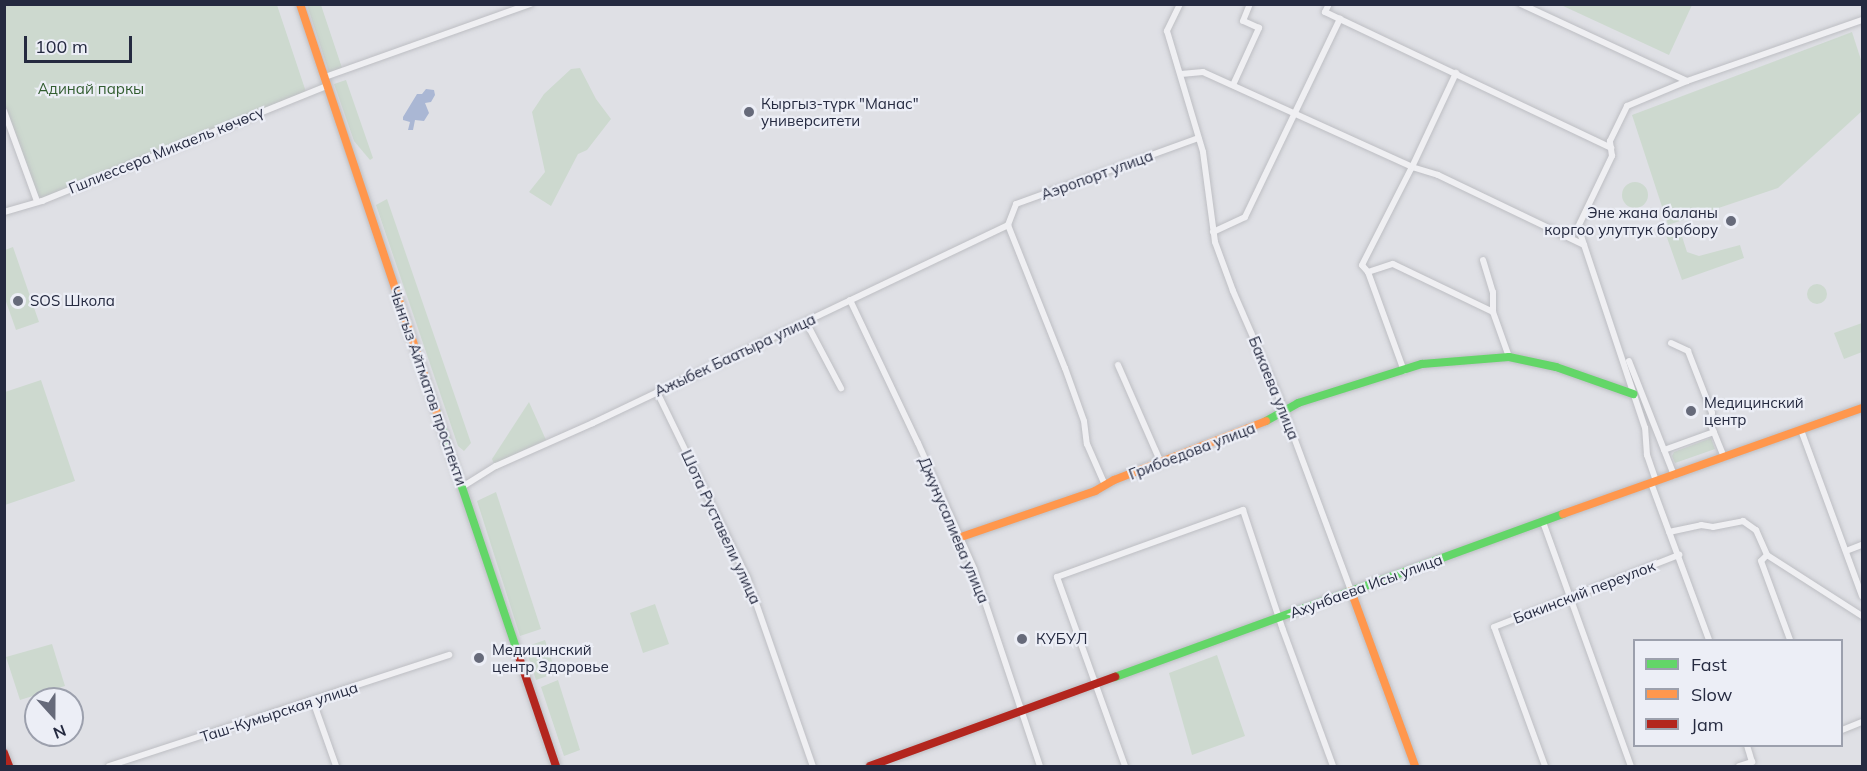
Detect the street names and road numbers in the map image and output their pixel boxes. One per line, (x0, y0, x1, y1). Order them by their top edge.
street label: Гшлиессера Микаель көчөсү (66, 103, 266, 197)
street label: Аэропорт улица (1039, 146, 1155, 204)
street label: Чынгыз Айтматов проспекти (385, 284, 471, 488)
street label: Ажыбек Баатыра улица (652, 310, 818, 400)
street label: Бакаева улица (1245, 334, 1303, 442)
street label: Грибоедова улица (1126, 419, 1258, 483)
street label: Шота Руставели улица (677, 447, 765, 607)
street label: Джунусалиева улица (915, 454, 993, 606)
street label: Ахунбаева Исы улица (1287, 550, 1445, 622)
street label: Бакинский переулок (1511, 557, 1657, 627)
street label: Таш-Кумырская улица (198, 678, 360, 746)

